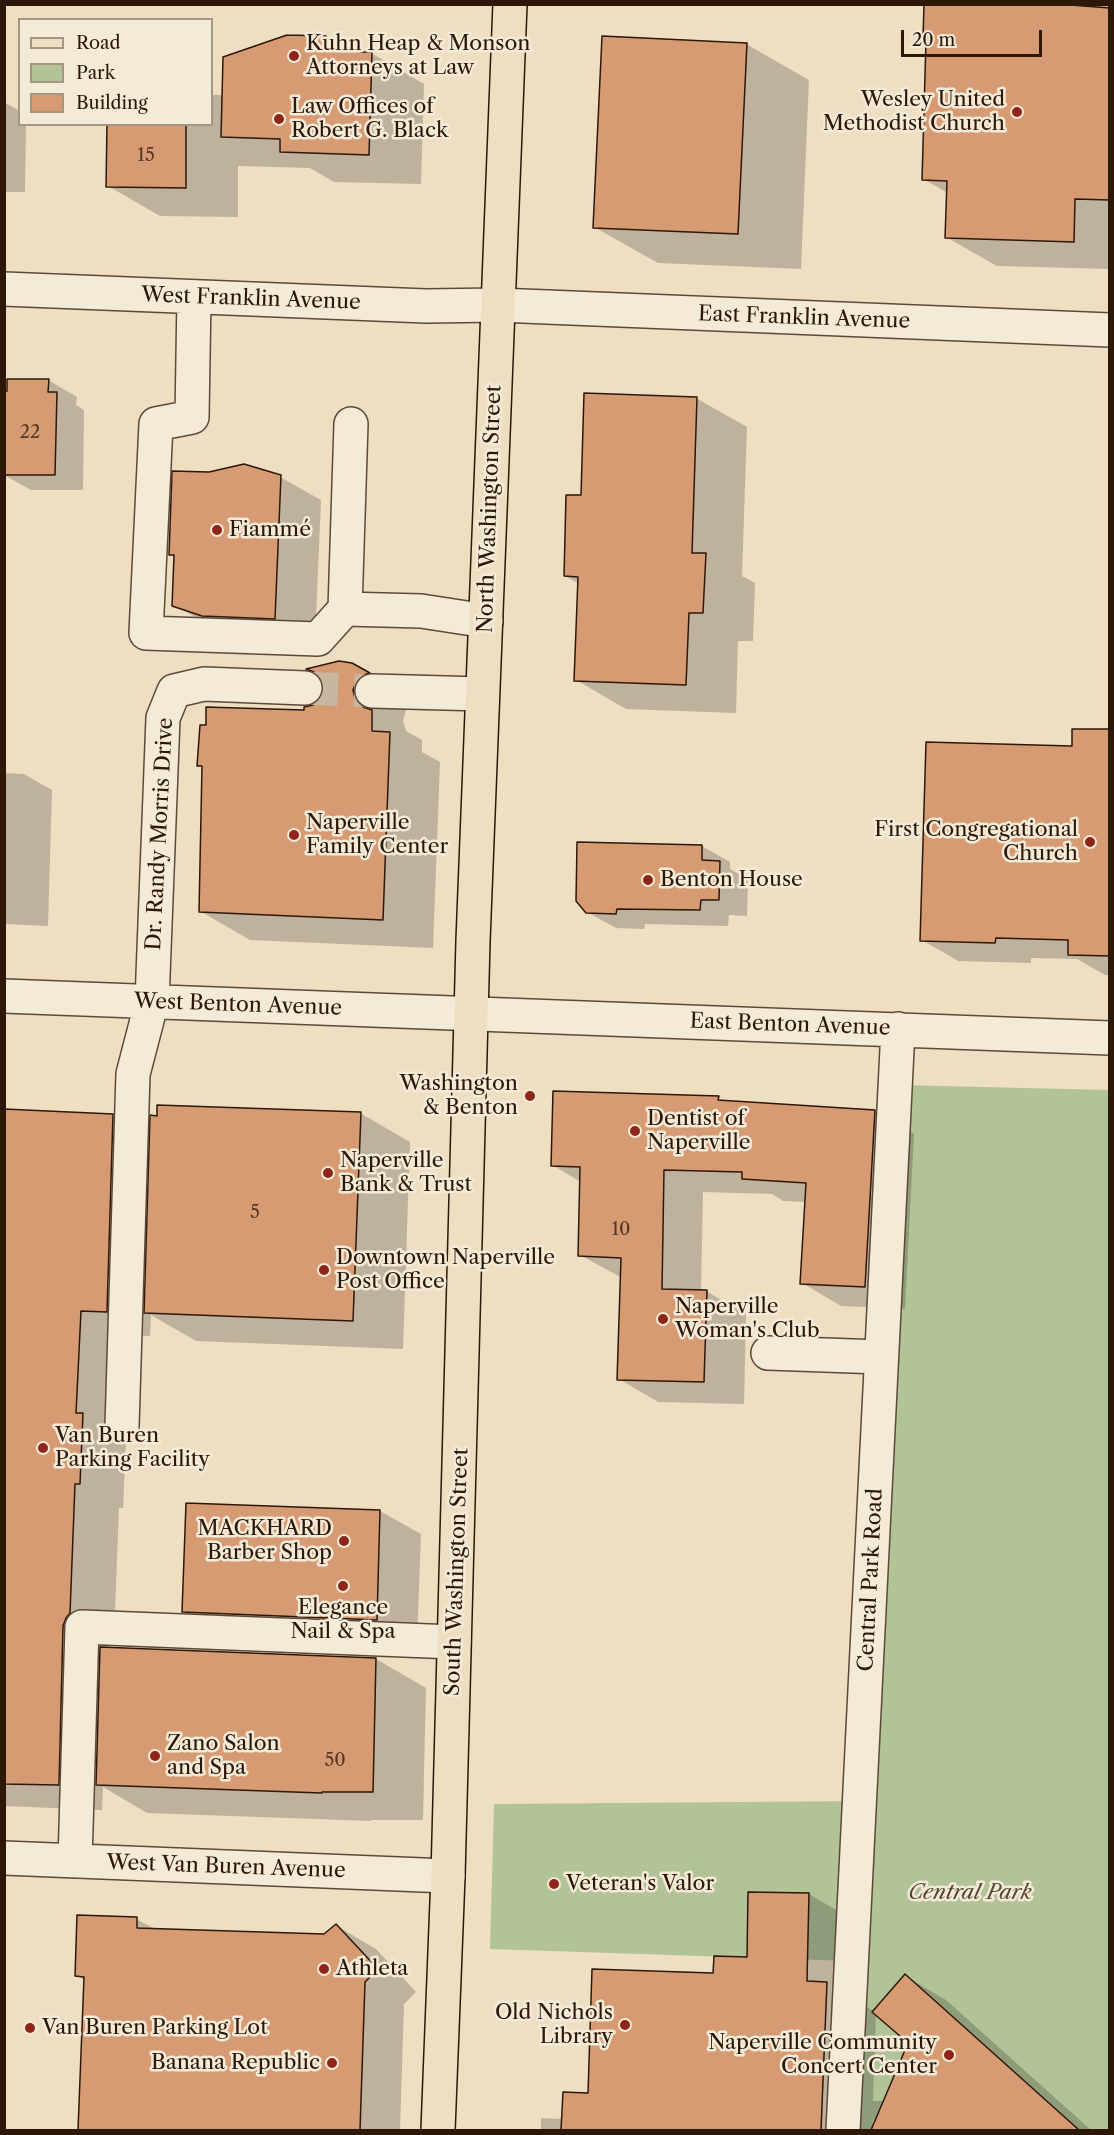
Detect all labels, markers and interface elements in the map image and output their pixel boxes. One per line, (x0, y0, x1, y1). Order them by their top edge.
legend (18, 18, 213, 126)
scale bar (904, 18, 1045, 56)
text: 20 m (912, 29, 955, 51)
place label: Kuhn Heap & Monson Attorneys at Law (306, 31, 530, 81)
text: Road (76, 32, 121, 54)
marker: Kuhn Heap & Monson Attorneys at Law (287, 49, 301, 63)
text: Park (76, 62, 115, 84)
place label: Wesley United Methodist Church (823, 87, 1005, 137)
text: Building (76, 92, 148, 114)
place label: Law Offices of Robert G. Black (291, 94, 448, 144)
marker: Wesley United Methodist Church (1010, 105, 1024, 119)
marker: Law Offices of Robert G. Black (272, 112, 286, 126)
house number: 15 (137, 145, 155, 167)
street label: West Franklin Avenue (141, 283, 361, 315)
street label: East Franklin Avenue (697, 302, 911, 334)
street label: North Washington Street (473, 384, 507, 634)
house number: 22 (20, 422, 40, 444)
place label: Fiammé (229, 517, 311, 543)
marker: Fiammé (210, 523, 224, 537)
street label: Dr. Randy Morris Drive (141, 717, 179, 951)
place label: Naperville Family Center (306, 810, 448, 860)
place label: First Congregational Church (874, 817, 1078, 867)
marker: Naperville Family Center (287, 828, 301, 842)
marker: First Congregational Church (1083, 835, 1097, 849)
place label: Benton House (660, 867, 803, 893)
marker: Benton House (641, 873, 655, 887)
street label: West Benton Avenue (133, 989, 343, 1021)
street label: East Benton Avenue (689, 1009, 891, 1041)
place label: Washington & Benton (399, 1071, 518, 1121)
marker: Washington & Benton (523, 1089, 537, 1103)
place label: Dentist of Naperville (647, 1106, 750, 1156)
marker: Dentist of Naperville (628, 1124, 642, 1138)
place label: Naperville Bank & Trust (340, 1148, 472, 1198)
marker: Naperville Bank & Trust (321, 1166, 335, 1180)
house number: 5 (250, 1202, 260, 1224)
house number: 10 (612, 1219, 630, 1241)
place label: Downtown Naperville Post Office (336, 1245, 555, 1295)
marker: Downtown Naperville Post Office (317, 1263, 331, 1277)
place label: Naperville Woman's Club (675, 1294, 820, 1344)
marker: Naperville Woman's Club (656, 1312, 670, 1326)
place label: Van Buren Parking Facility (55, 1423, 210, 1473)
marker: Van Buren Parking Facility (36, 1441, 50, 1455)
street label: South Washington Street (440, 1448, 474, 1696)
street label: Central Park Road (854, 1488, 888, 1672)
place label: MACKHARD Barber Shop (197, 1516, 332, 1566)
marker: MACKHARD Barber Shop (337, 1534, 351, 1548)
marker: Elegance Nail & Spa (336, 1579, 350, 1593)
place label: Elegance Nail & Spa (290, 1595, 396, 1645)
place label: Zano Salon and Spa (167, 1731, 280, 1781)
marker: Zano Salon and Spa (148, 1749, 162, 1763)
house number: 50 (324, 1750, 346, 1772)
street label: West Van Buren Avenue (106, 1850, 346, 1884)
place label: Veteran's Valor (566, 1871, 714, 1897)
marker: Veteran's Valor (547, 1877, 561, 1891)
park label: Central Park (908, 1880, 1032, 1906)
place label: Athleta (336, 1956, 408, 1982)
marker: Athleta (317, 1962, 331, 1976)
place label: Old Nichols Library (495, 2000, 613, 2050)
place label: Van Buren Parking Lot (42, 2015, 268, 2041)
marker: Old Nichols Library (618, 2018, 632, 2032)
marker: Van Buren Parking Lot (23, 2021, 37, 2035)
place label: Naperville Community Concert Center (708, 2030, 937, 2080)
marker: Naperville Community Concert Center (942, 2048, 956, 2062)
place label: Banana Republic (151, 2050, 320, 2076)
marker: Banana Republic (325, 2056, 339, 2070)

